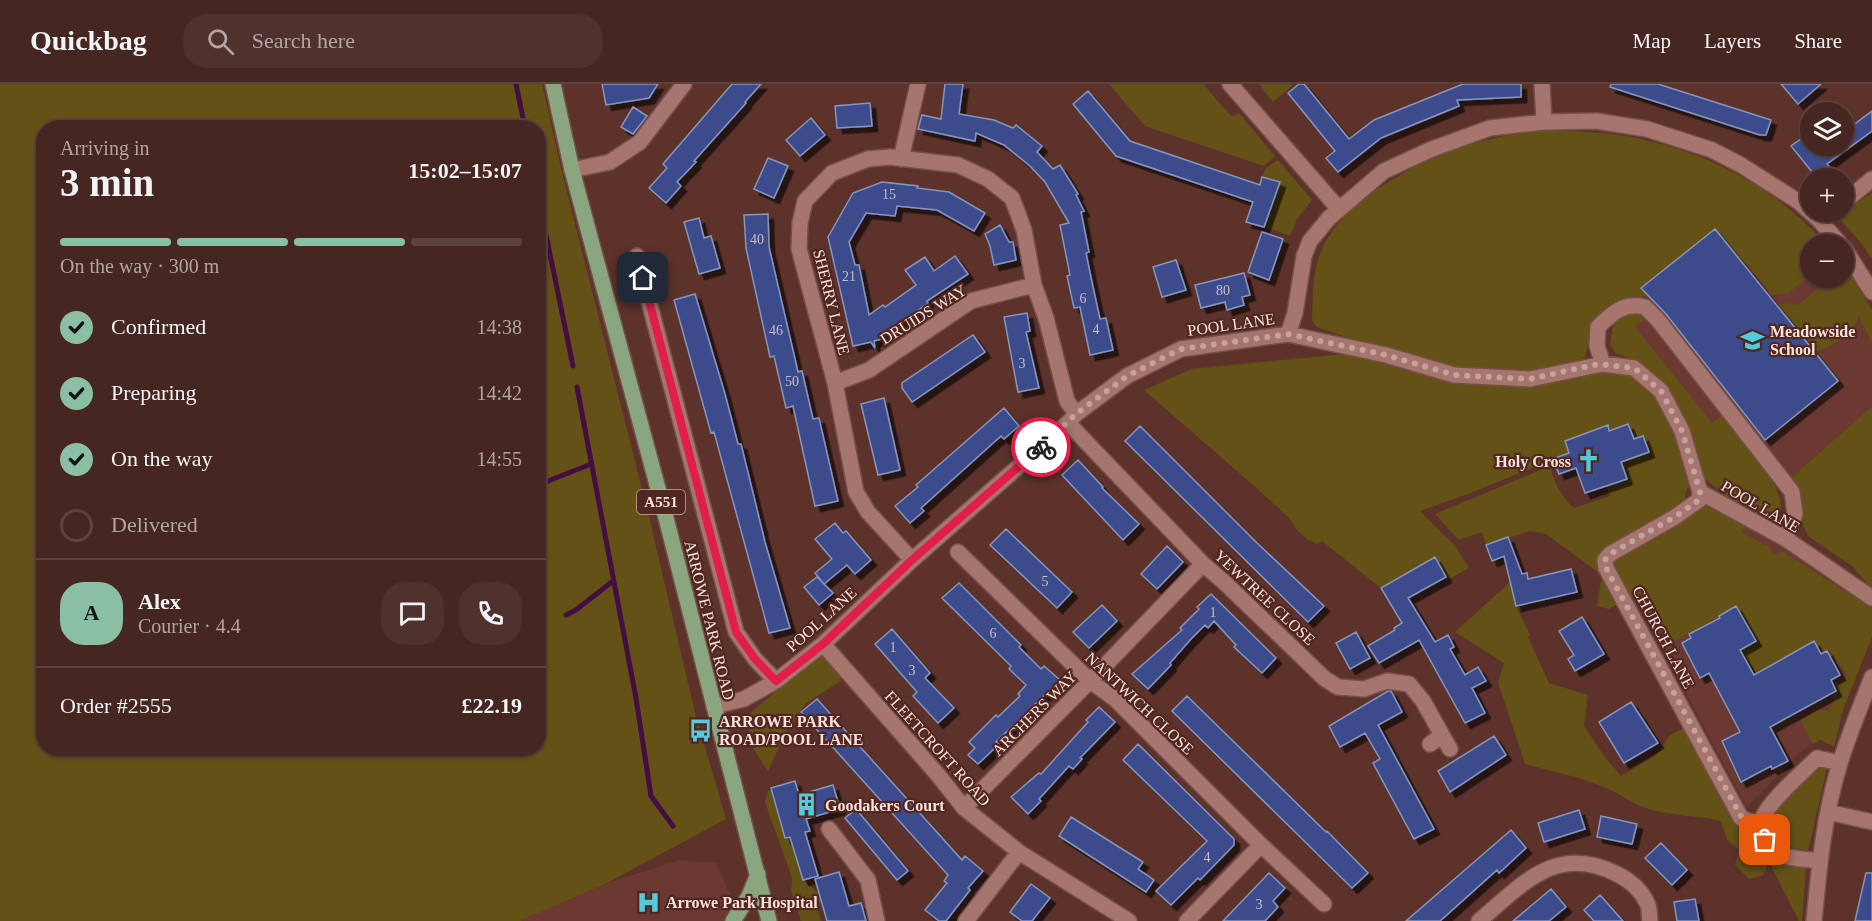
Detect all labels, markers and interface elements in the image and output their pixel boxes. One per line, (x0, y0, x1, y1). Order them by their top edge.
search box (183, 14, 603, 68)
text: Quickbag (30, 25, 147, 56)
icon: search (204, 25, 237, 58)
text: Search here (252, 28, 355, 53)
text: Map (1633, 29, 1671, 53)
text: Layers (1704, 29, 1761, 53)
text: Share (1794, 29, 1842, 53)
map controls (1800, 102, 1854, 288)
button: layers (1800, 102, 1854, 156)
text: Arriving in (60, 137, 149, 159)
text: 15:02–15:07 (408, 158, 522, 183)
text: 3 min (60, 161, 154, 204)
button: + (1800, 168, 1854, 222)
house number: 15 (882, 187, 896, 202)
house number: 40 (750, 232, 764, 247)
button: − (1800, 234, 1854, 288)
street label: SHERRY LANE (810, 248, 853, 357)
pin (617, 252, 668, 303)
text: On the way · 300 m (60, 255, 219, 277)
icon: home (626, 261, 659, 294)
house number: 21 (842, 269, 856, 284)
street label: DRUIDS WAY (877, 281, 970, 348)
house number: 80 (1216, 283, 1230, 298)
house number: 6 (1080, 291, 1087, 306)
street label: POOL LANE (1186, 310, 1276, 339)
icon: check (60, 311, 93, 344)
text: Confirmed (111, 314, 206, 339)
text: 14:38 (476, 316, 522, 338)
house number: 4 (1093, 322, 1100, 337)
house number: 46 (769, 323, 783, 338)
place label: Meadowside School (1770, 323, 1855, 358)
school or university icon: Meadowside School (1739, 327, 1765, 353)
house number: 3 (1019, 356, 1026, 371)
house number: 50 (785, 374, 799, 389)
icon: check (60, 377, 93, 410)
text: Preparing (111, 380, 197, 405)
text: 14:42 (476, 382, 522, 404)
courier (1011, 417, 1071, 477)
icon: bike (1025, 431, 1058, 464)
icon: check (60, 443, 93, 476)
text: On the way (111, 446, 212, 471)
text: 14:55 (476, 448, 522, 470)
church icon: Holy Cross (1576, 448, 1602, 474)
place label: Holy Cross (1495, 453, 1571, 471)
street label: POOL LANE (1718, 477, 1803, 536)
road number: A551 (637, 490, 685, 514)
text: Delivered (111, 512, 198, 537)
street label: ARROWE PARK ROAD (681, 539, 738, 702)
street label: YEWTREE CLOSE (1211, 546, 1318, 648)
house number: 5 (1042, 574, 1049, 589)
button: chat (381, 582, 444, 645)
button: phone (459, 582, 522, 645)
street label: CHURCH LANE (1629, 583, 1698, 691)
street label: POOL LANE (783, 584, 860, 655)
text: Alex (138, 589, 181, 614)
text: A (84, 600, 99, 625)
house number: 1 (1210, 605, 1217, 620)
text: Courier · 4.4 (138, 615, 241, 637)
house number: 6 (990, 626, 997, 641)
house number: 1 (890, 640, 897, 655)
street label: NANTWICH CLOSE (1082, 649, 1197, 758)
house number: 3 (909, 663, 916, 678)
street label: ARCHERS WAY (989, 667, 1080, 759)
street label: FLEETCROFT ROAD (882, 687, 994, 809)
text: Order #2555 (60, 693, 172, 718)
text: £22.19 (462, 693, 522, 718)
place label: ARROWE PARK ROAD/POOL LANE (719, 713, 863, 748)
bus stop icon: ARROWE PARK ROAD/POOL LANE (688, 717, 714, 743)
building icon: Goodakers Court (794, 792, 820, 818)
place label: Goodakers Court (825, 797, 945, 814)
pin (1739, 814, 1790, 865)
icon: bag (1748, 823, 1781, 856)
house number: 4 (1204, 850, 1211, 865)
hospital icon: Arrowe Park Hospital (635, 889, 661, 915)
place label: Arrowe Park Hospital (666, 894, 818, 912)
house number: 3 (1256, 897, 1263, 912)

